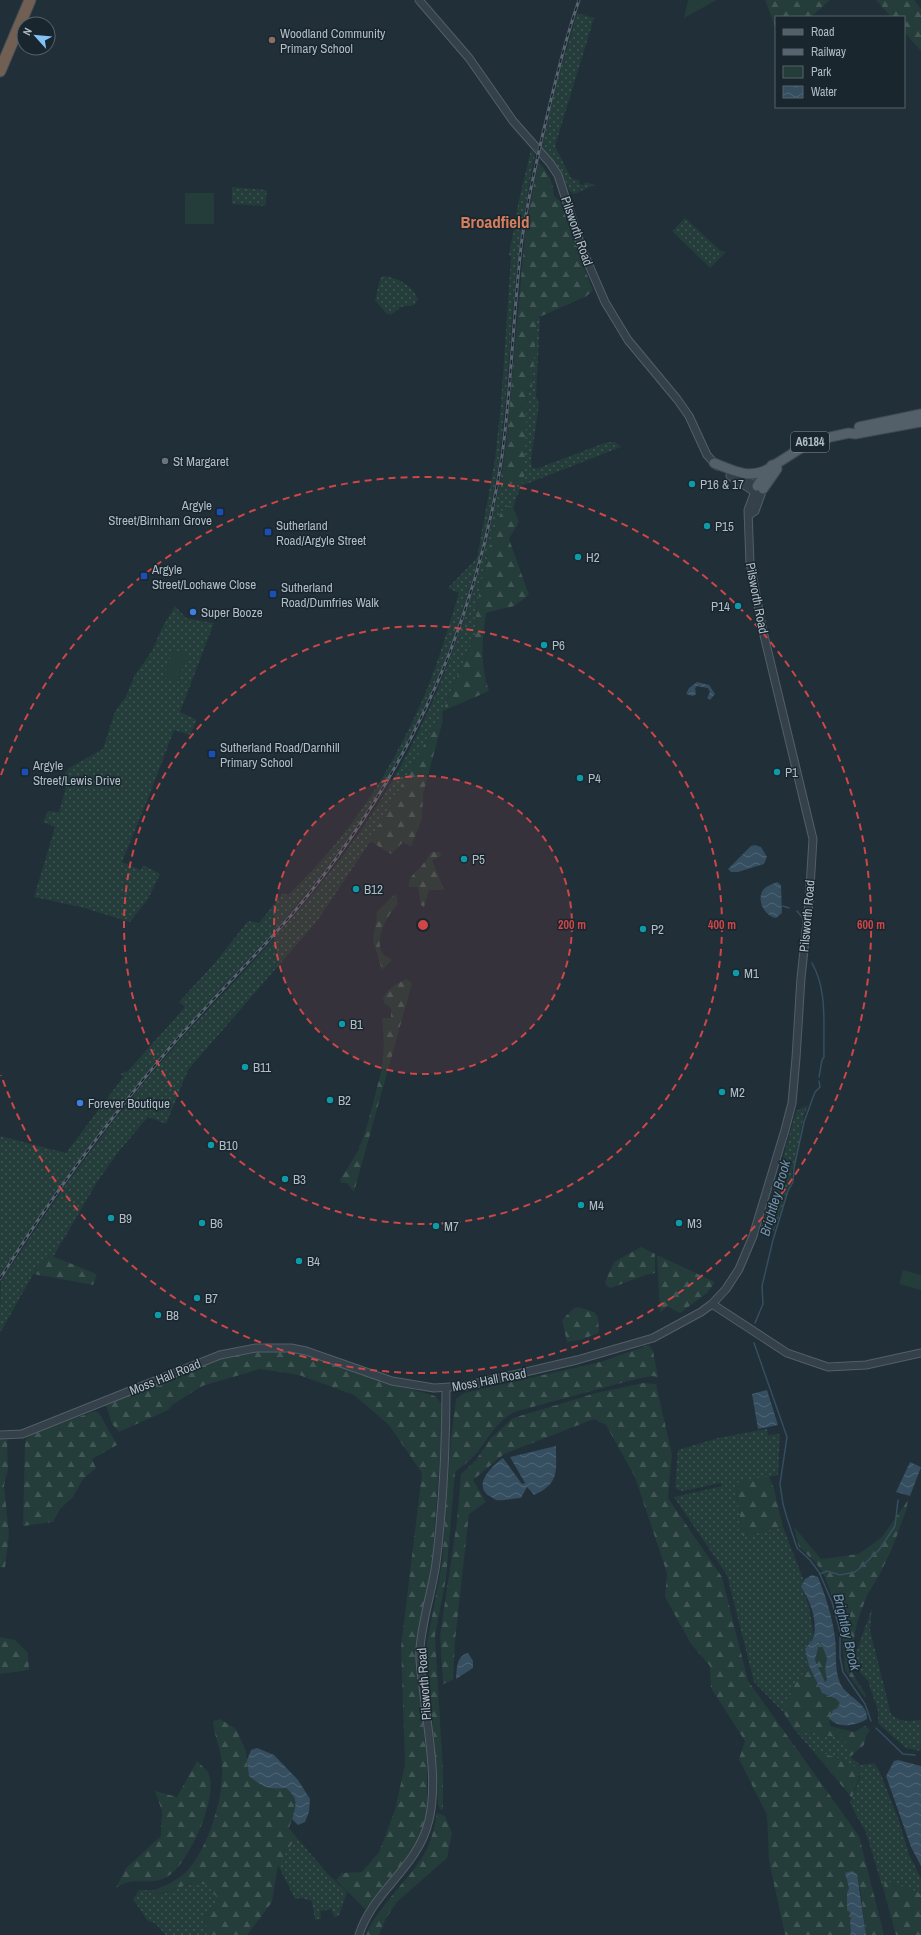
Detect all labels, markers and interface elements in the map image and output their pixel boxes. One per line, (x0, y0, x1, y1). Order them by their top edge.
north arrow (16, 16, 56, 56)
legend (775, 16, 905, 108)
text: Road (811, 24, 835, 40)
text: N (19, 25, 35, 38)
place label: Woodland Community Primary School (280, 25, 386, 57)
marker: Woodland Community Primary School (267, 35, 277, 45)
text: Railway (811, 44, 846, 60)
text: Park (811, 64, 831, 80)
text: Water (811, 84, 838, 100)
street label: Pilsworth Road (557, 194, 597, 268)
district label: Broadfield (461, 210, 529, 233)
road number: A6184 (791, 432, 829, 452)
place label: St Margaret (173, 453, 229, 470)
marker: St Margaret (160, 456, 170, 466)
place label: P16 & 17 (700, 476, 744, 493)
marker: P16 & 17 (687, 479, 697, 489)
place label: Argyle Street/Birnham Grove (108, 497, 212, 529)
marker: Argyle Street/Birnham Grove (215, 507, 225, 517)
place label: Sutherland Road/Argyle Street (276, 517, 366, 549)
place label: P15 (715, 518, 734, 535)
marker: P15 (702, 521, 712, 531)
marker: Sutherland Road/Argyle Street (263, 527, 273, 537)
place label: H2 (586, 549, 600, 566)
marker: H2 (573, 552, 583, 562)
place label: Argyle Street/Lochawe Close (151, 561, 256, 593)
street label: Pilsworth Road (742, 561, 772, 635)
marker: Argyle Street/Lochawe Close (139, 571, 149, 581)
place label: Sutherland Road/Dumfries Walk (281, 579, 380, 611)
marker: Sutherland Road/Dumfries Walk (268, 589, 278, 599)
place label: P14 (711, 598, 730, 615)
marker: P14 (733, 601, 743, 611)
place label: Super Booze (201, 604, 263, 621)
marker: Super Booze (188, 607, 198, 617)
place label: P6 (552, 637, 565, 654)
marker: P6 (539, 640, 549, 650)
place label: Sutherland Road/Darnhill Primary School (220, 739, 340, 771)
marker: Sutherland Road/Darnhill Primary School (207, 749, 217, 759)
place label: Argyle Street/Lewis Drive (32, 757, 121, 789)
place label: P1 (785, 764, 798, 781)
marker: Argyle Street/Lewis Drive (20, 767, 30, 777)
marker: P1 (772, 767, 782, 777)
place label: P4 (588, 770, 601, 787)
marker: P4 (575, 773, 585, 783)
place label: P5 (472, 851, 485, 868)
marker: P5 (459, 854, 469, 864)
street label: Pilsworth Road (795, 879, 819, 953)
place label: B12 (364, 881, 383, 898)
marker: B12 (351, 884, 361, 894)
text: 200 m (558, 917, 586, 933)
text: 400 m (708, 917, 736, 933)
text: 600 m (857, 917, 885, 933)
centre of rings (416, 918, 430, 932)
place label: P2 (651, 921, 664, 938)
marker: P2 (638, 924, 648, 934)
place label: M1 (744, 965, 759, 982)
marker: M1 (731, 968, 741, 978)
place label: B1 (350, 1016, 363, 1033)
marker: B1 (337, 1019, 347, 1029)
place label: B11 (253, 1059, 271, 1076)
marker: B11 (240, 1062, 250, 1072)
place label: M2 (730, 1084, 745, 1101)
marker: M2 (717, 1087, 727, 1097)
place label: B2 (338, 1092, 351, 1109)
place label: Forever Boutique (88, 1095, 170, 1112)
marker: B2 (325, 1095, 335, 1105)
marker: Forever Boutique (75, 1098, 85, 1108)
place label: B10 (219, 1137, 238, 1154)
marker: B10 (206, 1140, 216, 1150)
water label: Brightley Brook (756, 1157, 795, 1238)
place label: B3 (293, 1171, 306, 1188)
marker: B3 (280, 1174, 290, 1184)
place label: M4 (589, 1197, 604, 1214)
marker: M4 (576, 1200, 586, 1210)
place label: B9 (119, 1210, 132, 1227)
marker: B9 (106, 1213, 116, 1223)
place label: B6 (210, 1215, 223, 1232)
place label: M3 (687, 1215, 702, 1232)
marker: B6 (197, 1218, 207, 1228)
place label: M7 (444, 1218, 459, 1235)
marker: M3 (674, 1218, 684, 1228)
marker: M7 (431, 1221, 441, 1231)
place label: B4 (307, 1253, 320, 1270)
marker: B4 (294, 1256, 304, 1266)
place label: B7 (205, 1290, 218, 1307)
marker: B7 (192, 1293, 202, 1303)
place label: B8 (166, 1307, 179, 1324)
marker: B8 (153, 1310, 163, 1320)
street label: Moss Hall Road (127, 1355, 203, 1399)
street label: Moss Hall Road (450, 1364, 528, 1396)
water label: Brightley Brook (829, 1592, 865, 1673)
street label: Pilsworth Road (413, 1647, 435, 1721)

